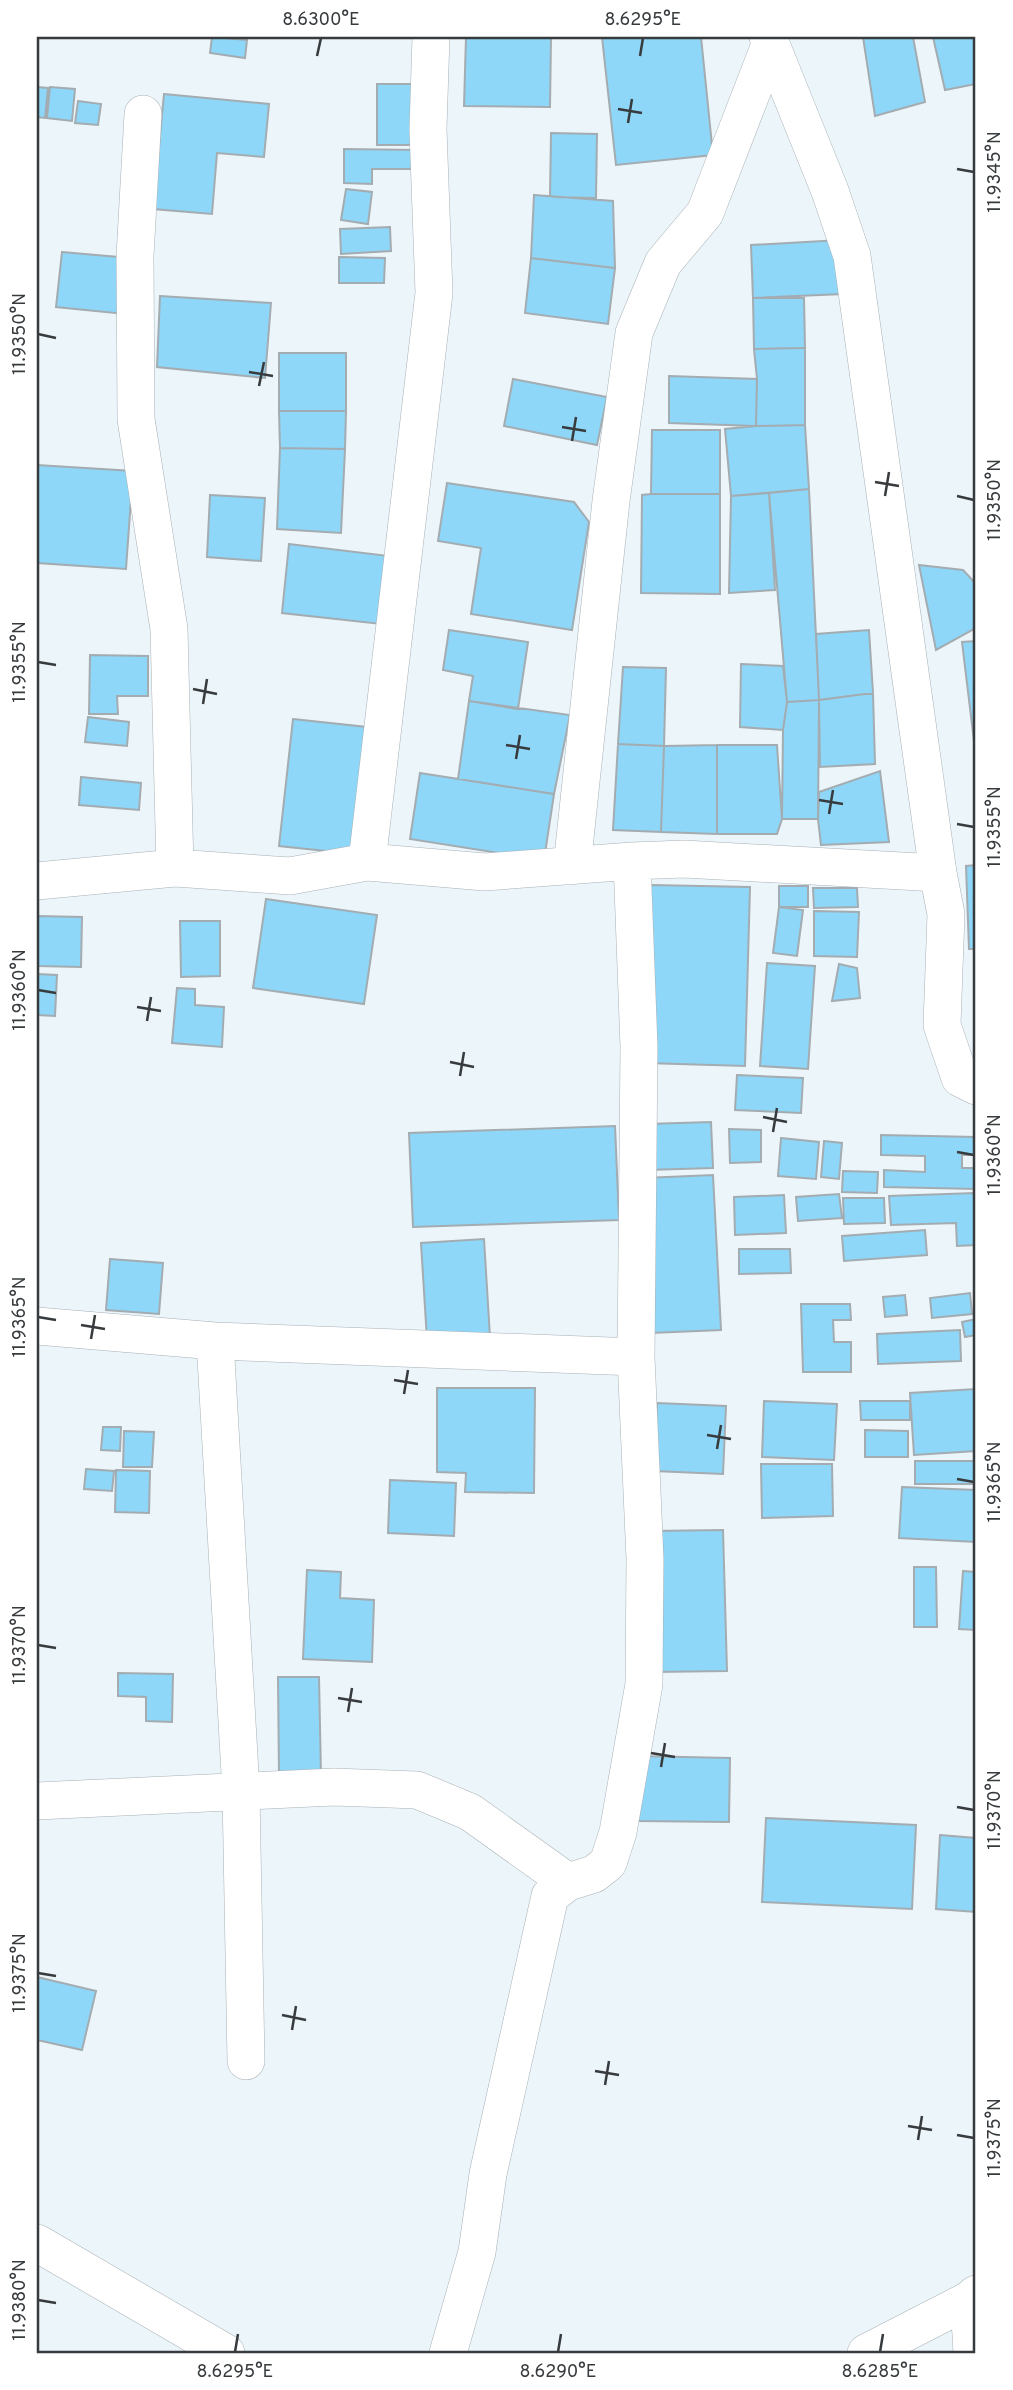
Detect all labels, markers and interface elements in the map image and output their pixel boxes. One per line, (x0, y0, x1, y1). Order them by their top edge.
text: 8.6300°E (282, 9, 360, 32)
text: 8.6295°E (605, 9, 681, 32)
text: 11.9345°N (984, 131, 1007, 213)
text: 11.9350°N (9, 293, 32, 375)
text: 11.9350°N (984, 459, 1007, 541)
text: 11.9355°N (9, 621, 32, 703)
text: 11.9355°N (984, 786, 1007, 868)
text: 11.9360°N (9, 949, 32, 1031)
text: 11.9360°N (984, 1114, 1007, 1196)
text: 11.9365°N (9, 1277, 32, 1357)
text: 11.9365°N (984, 1442, 1007, 1522)
text: 11.9370°N (9, 1605, 32, 1685)
text: 11.9370°N (984, 1770, 1007, 1850)
text: 11.9375°N (9, 1933, 32, 2013)
text: 11.9375°N (984, 2098, 1007, 2178)
text: 11.9380°N (9, 2259, 32, 2341)
text: 8.6295°E (197, 2361, 273, 2384)
text: 8.6290°E (519, 2361, 597, 2384)
text: 8.6285°E (841, 2361, 919, 2384)

